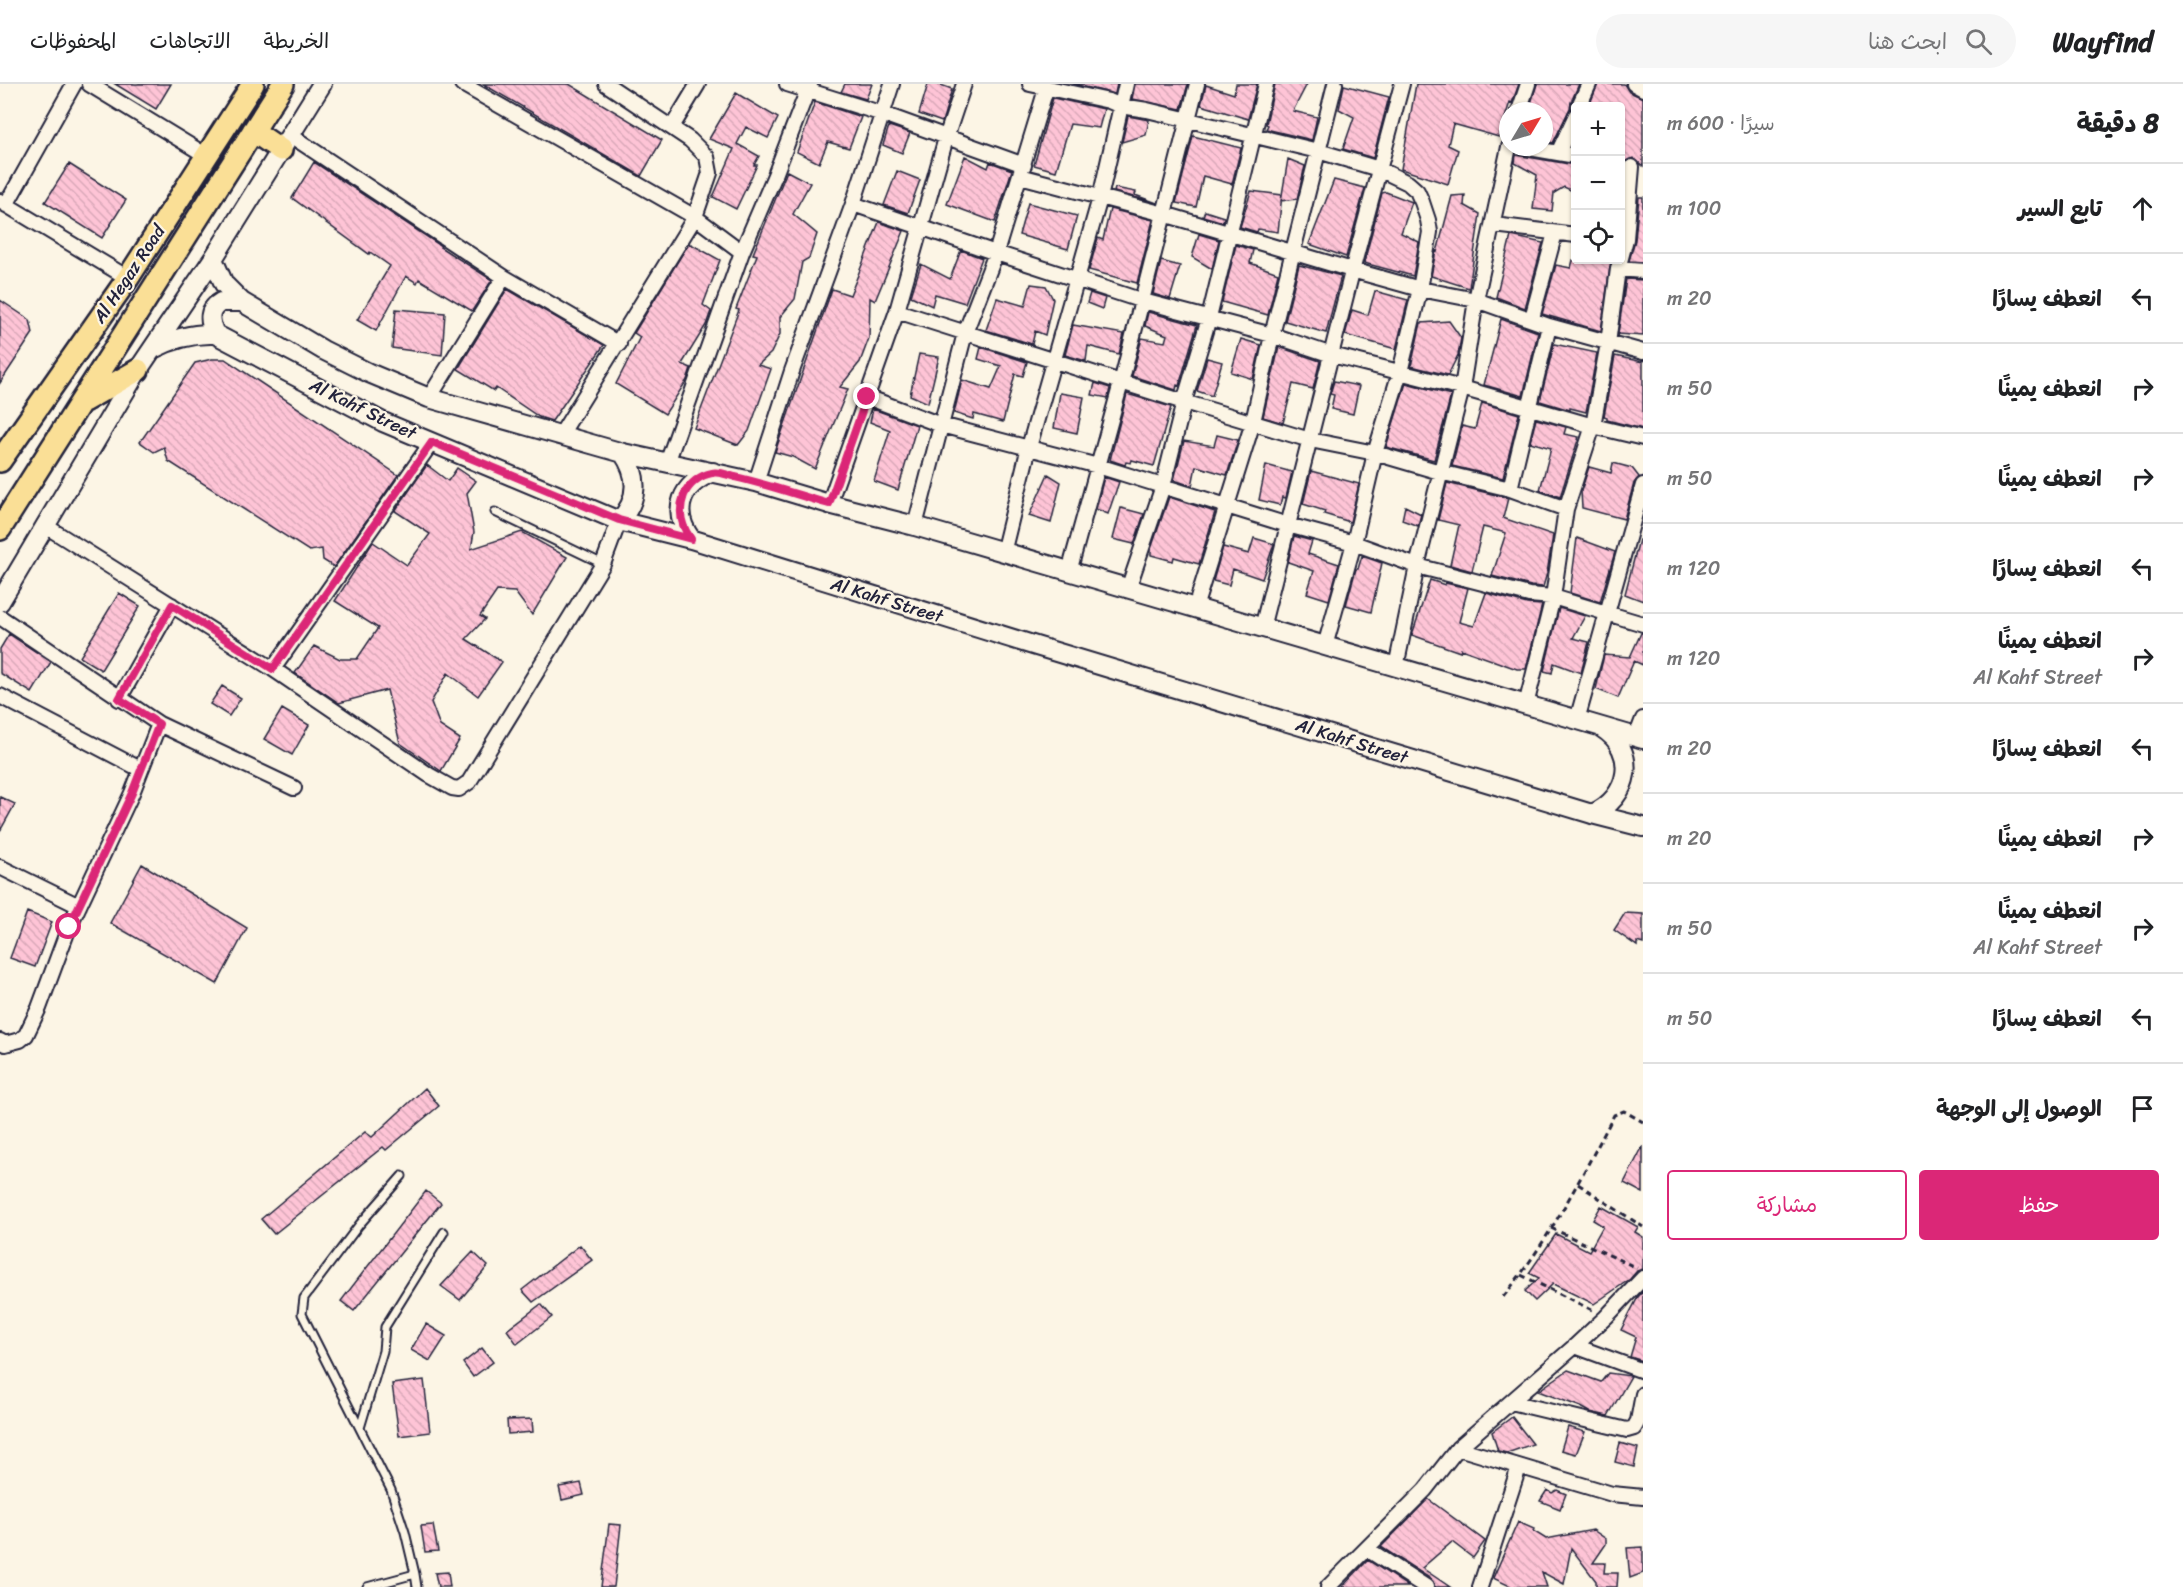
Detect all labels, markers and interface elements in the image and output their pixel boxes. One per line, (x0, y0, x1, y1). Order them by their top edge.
search box (1596, 14, 2016, 68)
text: Wayfind (2052, 17, 2153, 66)
text: المحفوظات (30, 22, 116, 60)
text: الاتجاهات (149, 22, 231, 60)
text: الخريطة (264, 22, 329, 60)
text: ابحث هنا (1868, 22, 1947, 61)
icon: search (1962, 25, 1995, 58)
text: 8 دقيقة (2077, 100, 2159, 146)
north arrow (1499, 102, 1553, 156)
map controls (1571, 102, 1625, 264)
button: + (1571, 102, 1625, 156)
text: سيرًا · 600 m (1667, 106, 1775, 141)
button: − (1571, 156, 1625, 210)
text: تابع السير (2018, 189, 2102, 228)
text: 100 m (1667, 191, 1721, 226)
icon: ahead (2126, 192, 2159, 225)
button: locate (1571, 210, 1625, 264)
street label: Al Hegaz Road (83, 217, 175, 331)
text: انعطف يسارًا (1992, 279, 2102, 318)
text: 20 m (1667, 281, 1712, 316)
icon: left (2126, 282, 2159, 315)
street label: Al Kahf Street (303, 369, 423, 449)
text: انعطف يمينًا (1998, 369, 2102, 408)
text: 50 m (1667, 371, 1712, 406)
icon: right (2126, 372, 2159, 405)
route end (853, 383, 879, 409)
text: انعطف يمينًا (1998, 459, 2102, 498)
text: 50 m (1667, 461, 1712, 496)
icon: right (2126, 462, 2159, 495)
text: انعطف يسارًا (1992, 549, 2102, 588)
text: 120 m (1667, 551, 1720, 586)
icon: left (2126, 552, 2159, 585)
street label: Al Kahf Street (826, 567, 948, 632)
text: انعطف يمينًا (1998, 621, 2102, 660)
text: 120 m (1667, 641, 1720, 676)
icon: right (2126, 642, 2159, 675)
text: Al Kahf Street (1973, 660, 2102, 695)
street label: Al Kahf Street (1291, 708, 1413, 773)
text: انعطف يسارًا (1992, 729, 2102, 768)
text: 20 m (1667, 731, 1712, 766)
icon: left (2126, 732, 2159, 765)
text: انعطف يمينًا (1998, 819, 2102, 858)
text: 20 m (1667, 821, 1712, 856)
icon: right (2126, 822, 2159, 855)
text: انعطف يمينًا (1998, 891, 2102, 930)
text: 50 m (1667, 911, 1712, 946)
icon: right (2126, 912, 2159, 945)
route start (55, 913, 81, 939)
text: Al Kahf Street (1973, 930, 2102, 965)
text: انعطف يسارًا (1992, 999, 2102, 1038)
text: 50 m (1667, 1001, 1712, 1036)
icon: left (2126, 1002, 2159, 1035)
text: الوصول إلى الوجهة (1936, 1089, 2102, 1128)
icon: arrive (2126, 1092, 2159, 1125)
button: مشاركة (1667, 1170, 1907, 1240)
button: حفظ (1919, 1170, 2159, 1240)

